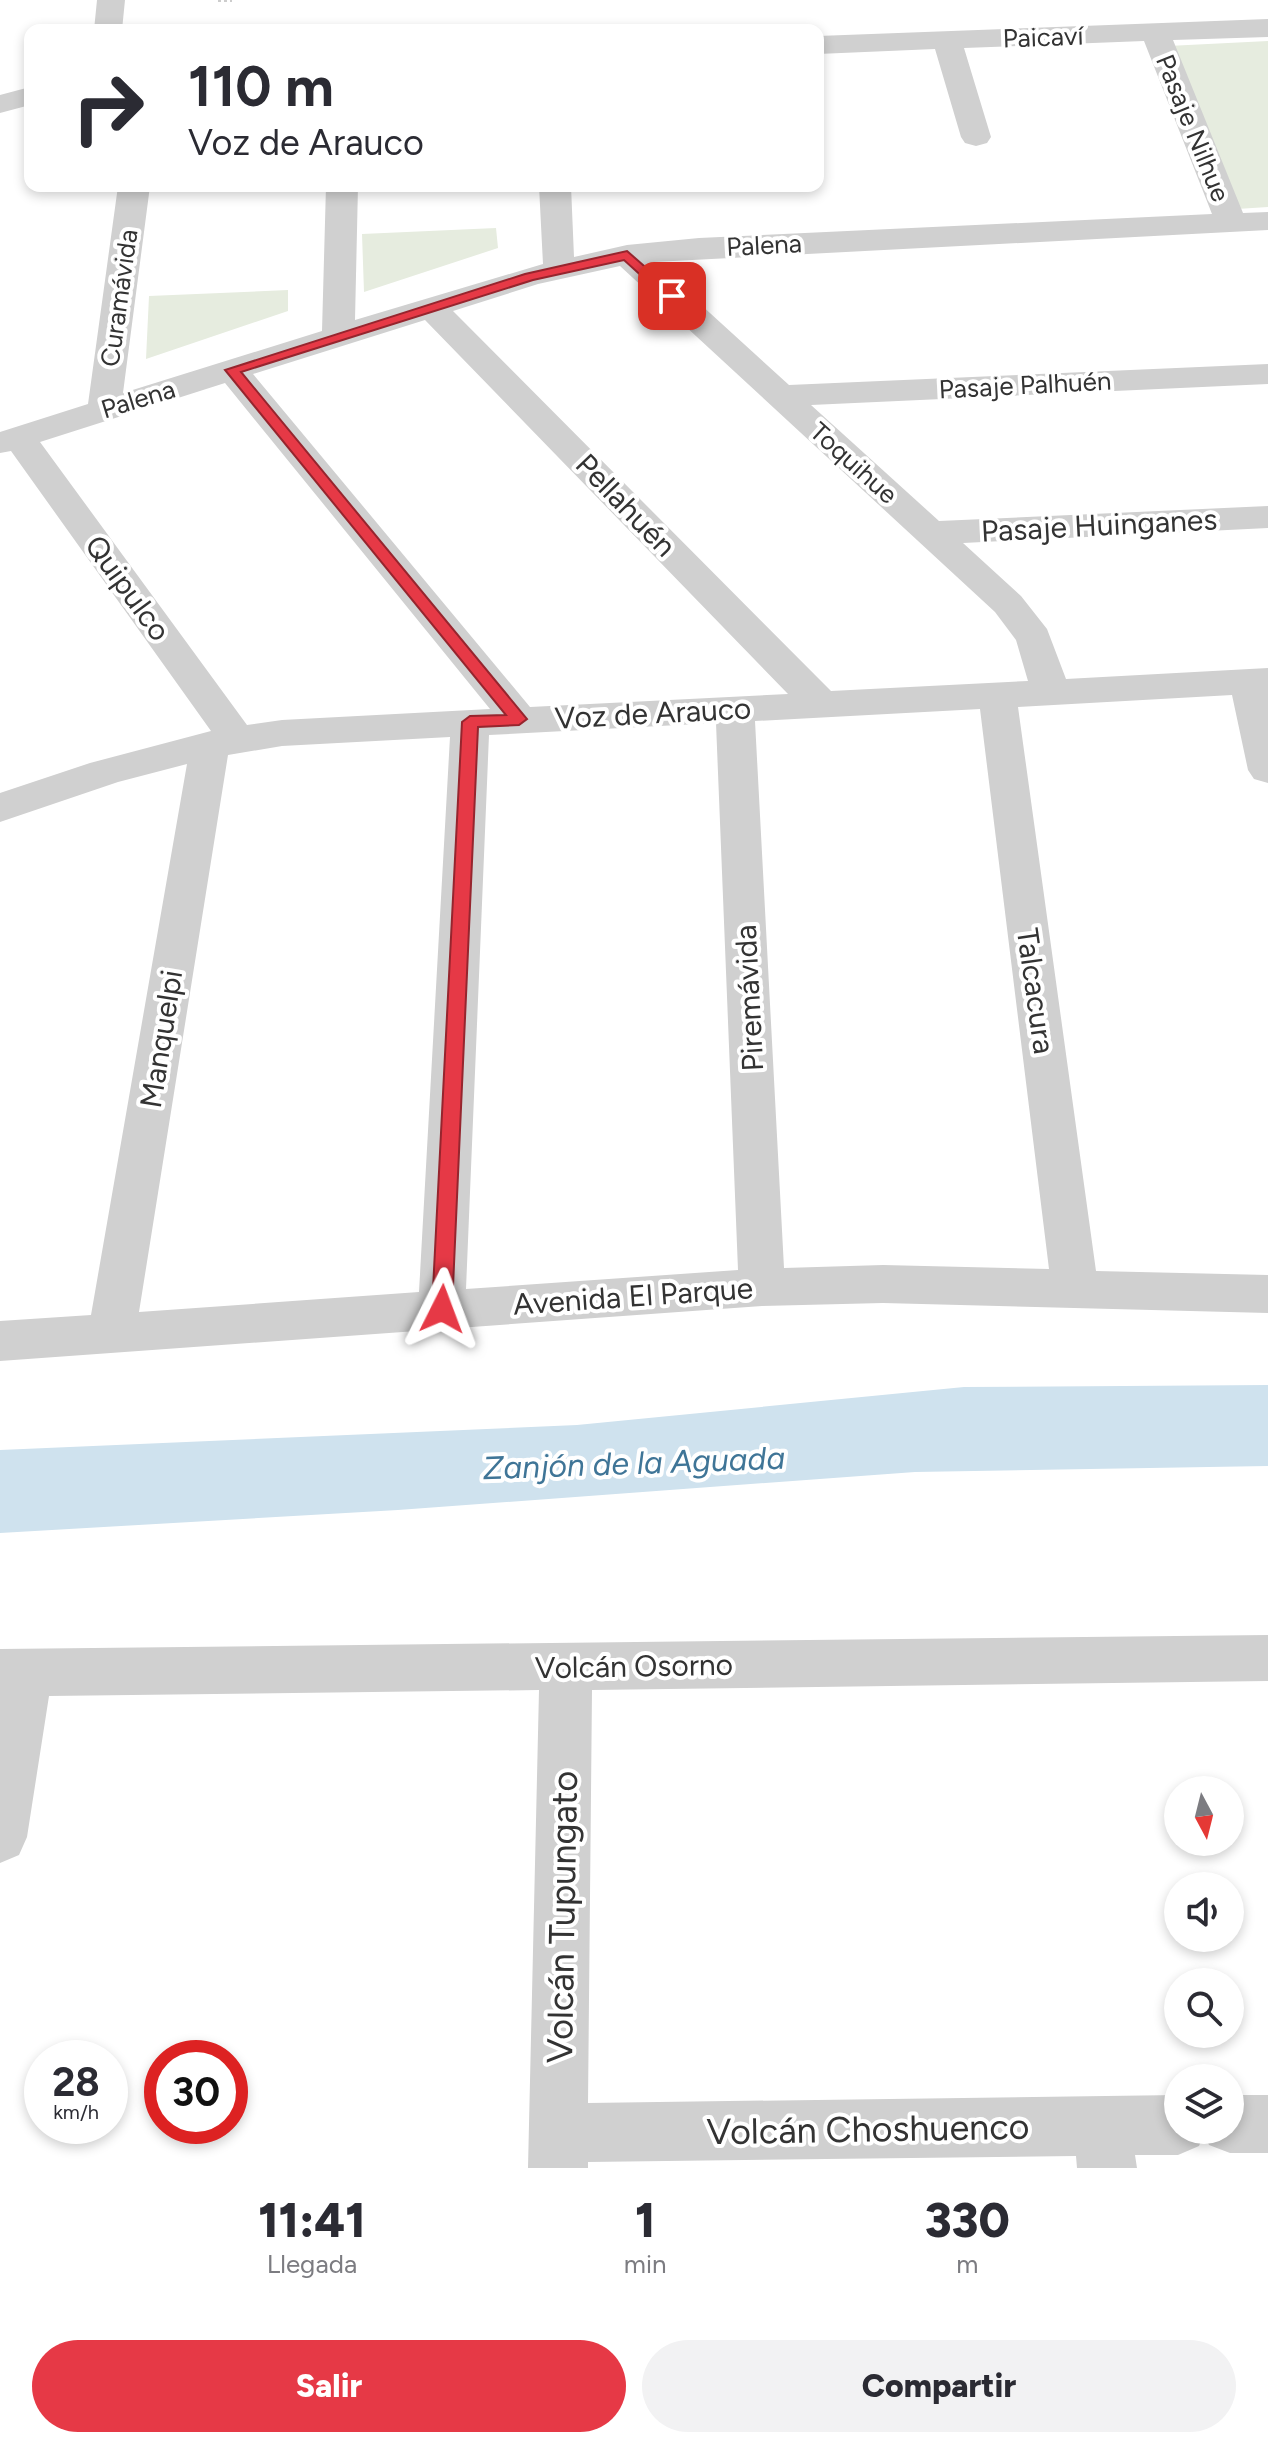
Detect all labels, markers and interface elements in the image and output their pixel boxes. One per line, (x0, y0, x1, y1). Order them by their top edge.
street label: Paicaví (1002, 20, 1085, 54)
street label: Pasaje Nilhue (1149, 50, 1237, 206)
text: 110 m (188, 53, 334, 120)
icon: right (56, 56, 160, 160)
text: Voz de Arauco (188, 121, 424, 164)
street label: Curamávida (94, 227, 144, 369)
street label: Palena (725, 227, 803, 263)
pin (638, 262, 706, 330)
icon: arrive (650, 274, 694, 318)
street label: Pasaje Palhuén (938, 365, 1112, 405)
street label: Palena (97, 373, 179, 425)
street label: Toquihue (804, 415, 904, 511)
street label: Pellahuén (568, 446, 684, 564)
street label: Pasaje Huinganes (980, 500, 1218, 550)
street label: Quipulco (77, 528, 179, 648)
street label: Voz de Arauco (554, 689, 752, 737)
street label: Piremávida (727, 924, 771, 1072)
street label: Talcacura (1009, 926, 1063, 1056)
street label: Manquelpi (132, 967, 190, 1111)
position arrow (400, 1267, 484, 1351)
street label: Avenida El Parque (512, 1269, 754, 1323)
water label: Zanjón de la Aguada (482, 1439, 786, 1487)
street label: Volcán Osorno (535, 1646, 733, 1686)
street label: Volcán Tupungato (538, 1770, 586, 2064)
north arrow (1164, 1776, 1244, 1856)
map controls (1164, 1776, 1244, 2144)
button: sound (1164, 1872, 1244, 1952)
button: search (1164, 1968, 1244, 2048)
speed limit sign: 30 (144, 2040, 248, 2144)
text: 28 (52, 2058, 100, 2106)
button: layers (1164, 2064, 1244, 2144)
text: km/h (53, 2100, 99, 2124)
street label: Volcán Choshuenco (706, 2105, 1030, 2153)
text: 11:41 (258, 2191, 366, 2249)
text: 1 (635, 2191, 655, 2249)
text: 330 (925, 2191, 1010, 2249)
text: Llegada (267, 2248, 357, 2280)
text: min (624, 2248, 667, 2280)
text: m (956, 2248, 978, 2280)
button: Salir (32, 2340, 626, 2432)
button: Compartir (642, 2340, 1236, 2432)

